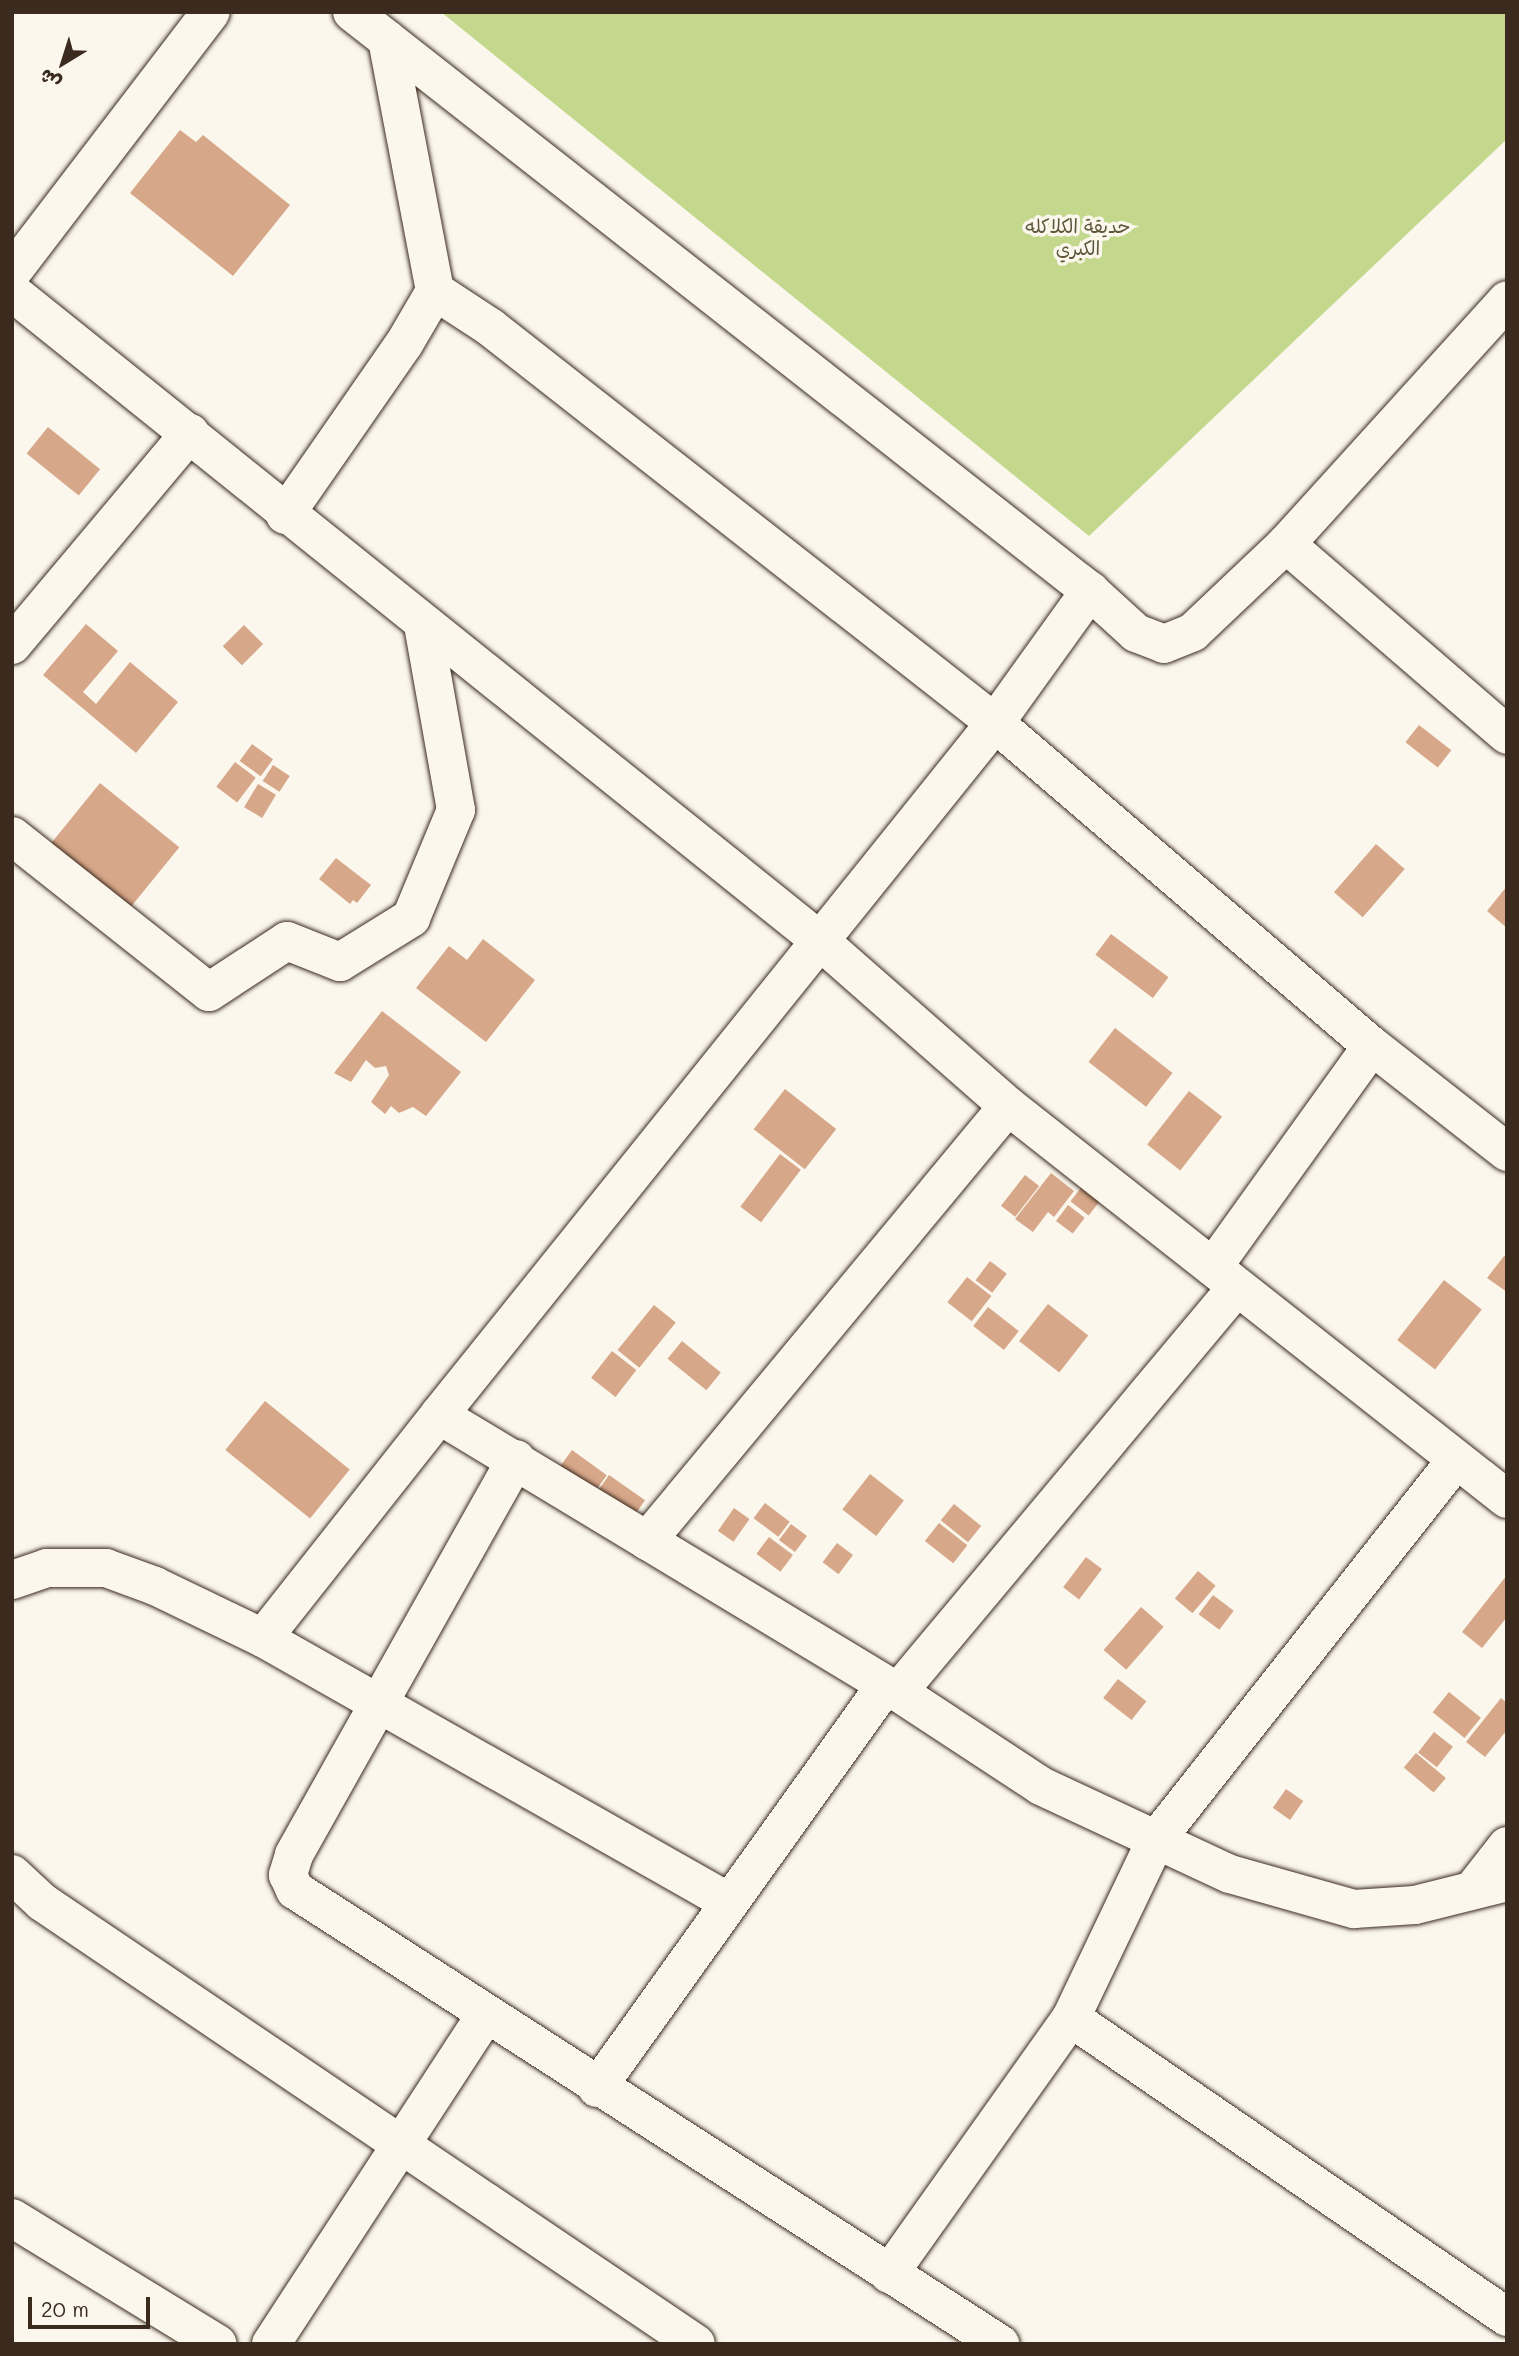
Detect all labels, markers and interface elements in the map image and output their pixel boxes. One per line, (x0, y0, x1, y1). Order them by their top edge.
north arrow (28, 28, 98, 98)
text: ش (34, 64, 66, 96)
park label: حديقة الكلاكله الكبري (1025, 215, 1131, 259)
scale bar (32, 2282, 154, 2326)
text: 20 m (41, 2295, 89, 2322)

